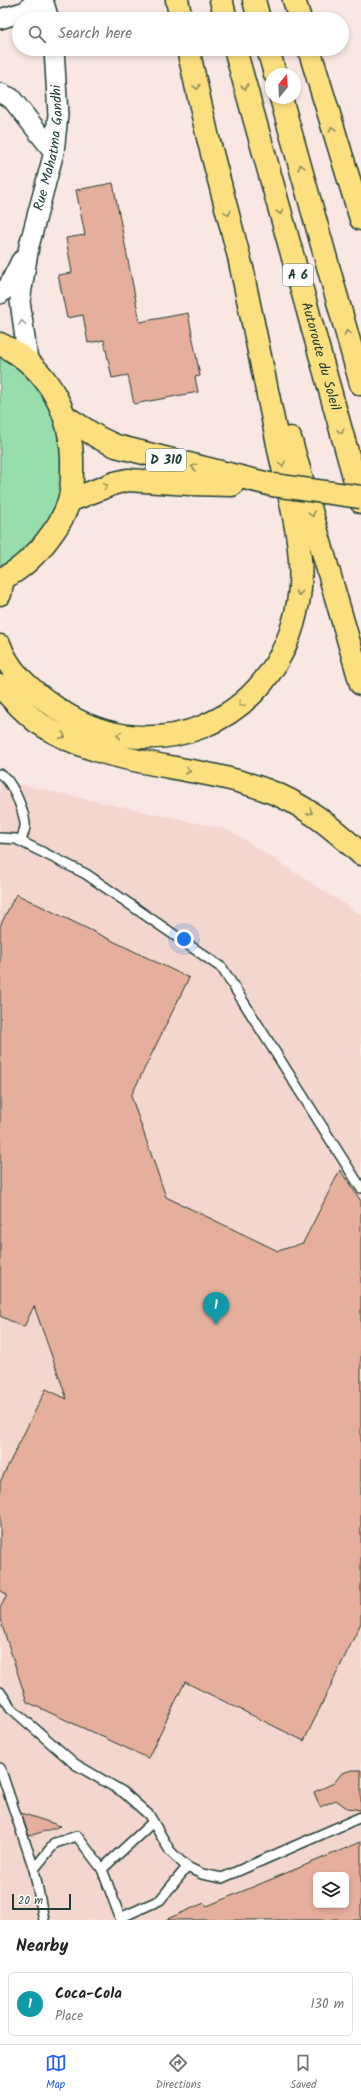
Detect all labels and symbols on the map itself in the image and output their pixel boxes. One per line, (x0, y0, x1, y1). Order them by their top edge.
north arrow (265, 68, 301, 104)
one-way arrow (240, 83, 249, 90)
street label: Rue Mahatma Gandhi (28, 84, 69, 213)
one-way arrow (192, 84, 200, 90)
one-way arrow (328, 126, 337, 133)
one-way arrow (297, 164, 305, 170)
one-way arrow (275, 208, 284, 215)
one-way arrow (223, 209, 232, 216)
road number: A 6 (283, 264, 313, 286)
street label: Autoroute du Soleil (295, 300, 346, 414)
one-way arrow (18, 320, 27, 326)
one-way arrow (343, 329, 352, 336)
one-way arrow (336, 428, 345, 435)
road number: D 310 (146, 449, 186, 471)
one-way arrow (278, 461, 286, 467)
one-way arrow (191, 463, 198, 472)
one-way arrow (101, 483, 108, 491)
one-way arrow (308, 511, 316, 518)
one-way arrow (295, 589, 304, 596)
one-way arrow (238, 700, 246, 707)
one-way arrow (58, 731, 66, 739)
one-way arrow (115, 732, 122, 740)
one-way arrow (184, 766, 191, 774)
one-way arrow (306, 807, 313, 814)
your location (174, 929, 194, 949)
pin: 1 (203, 1292, 229, 1325)
scale bar (12, 1892, 71, 1911)

